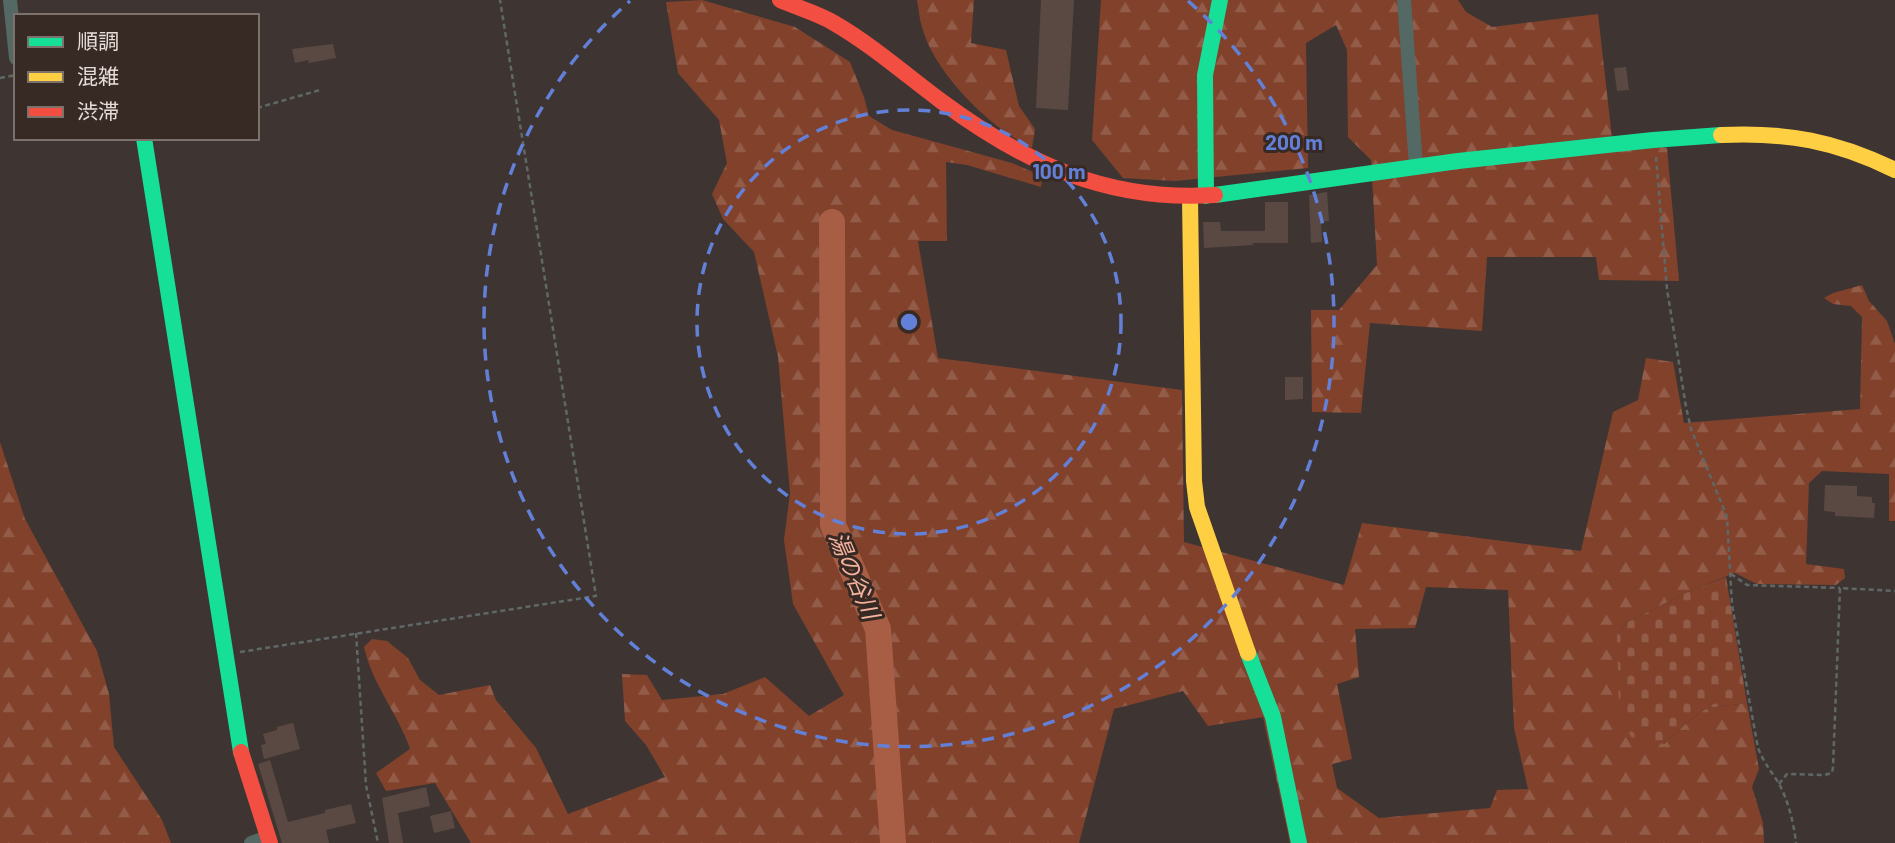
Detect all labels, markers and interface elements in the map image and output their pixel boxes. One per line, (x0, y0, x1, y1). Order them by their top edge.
legend (14, 14, 259, 140)
text: 順調 (77, 28, 119, 53)
text: 混雑 (77, 63, 119, 88)
text: 渋滞 (77, 98, 119, 123)
text: 200 m (1265, 129, 1323, 154)
text: 100 m (1032, 158, 1086, 183)
centre of rings (897, 310, 921, 334)
water label: 湯の谷川 (824, 527, 887, 626)

